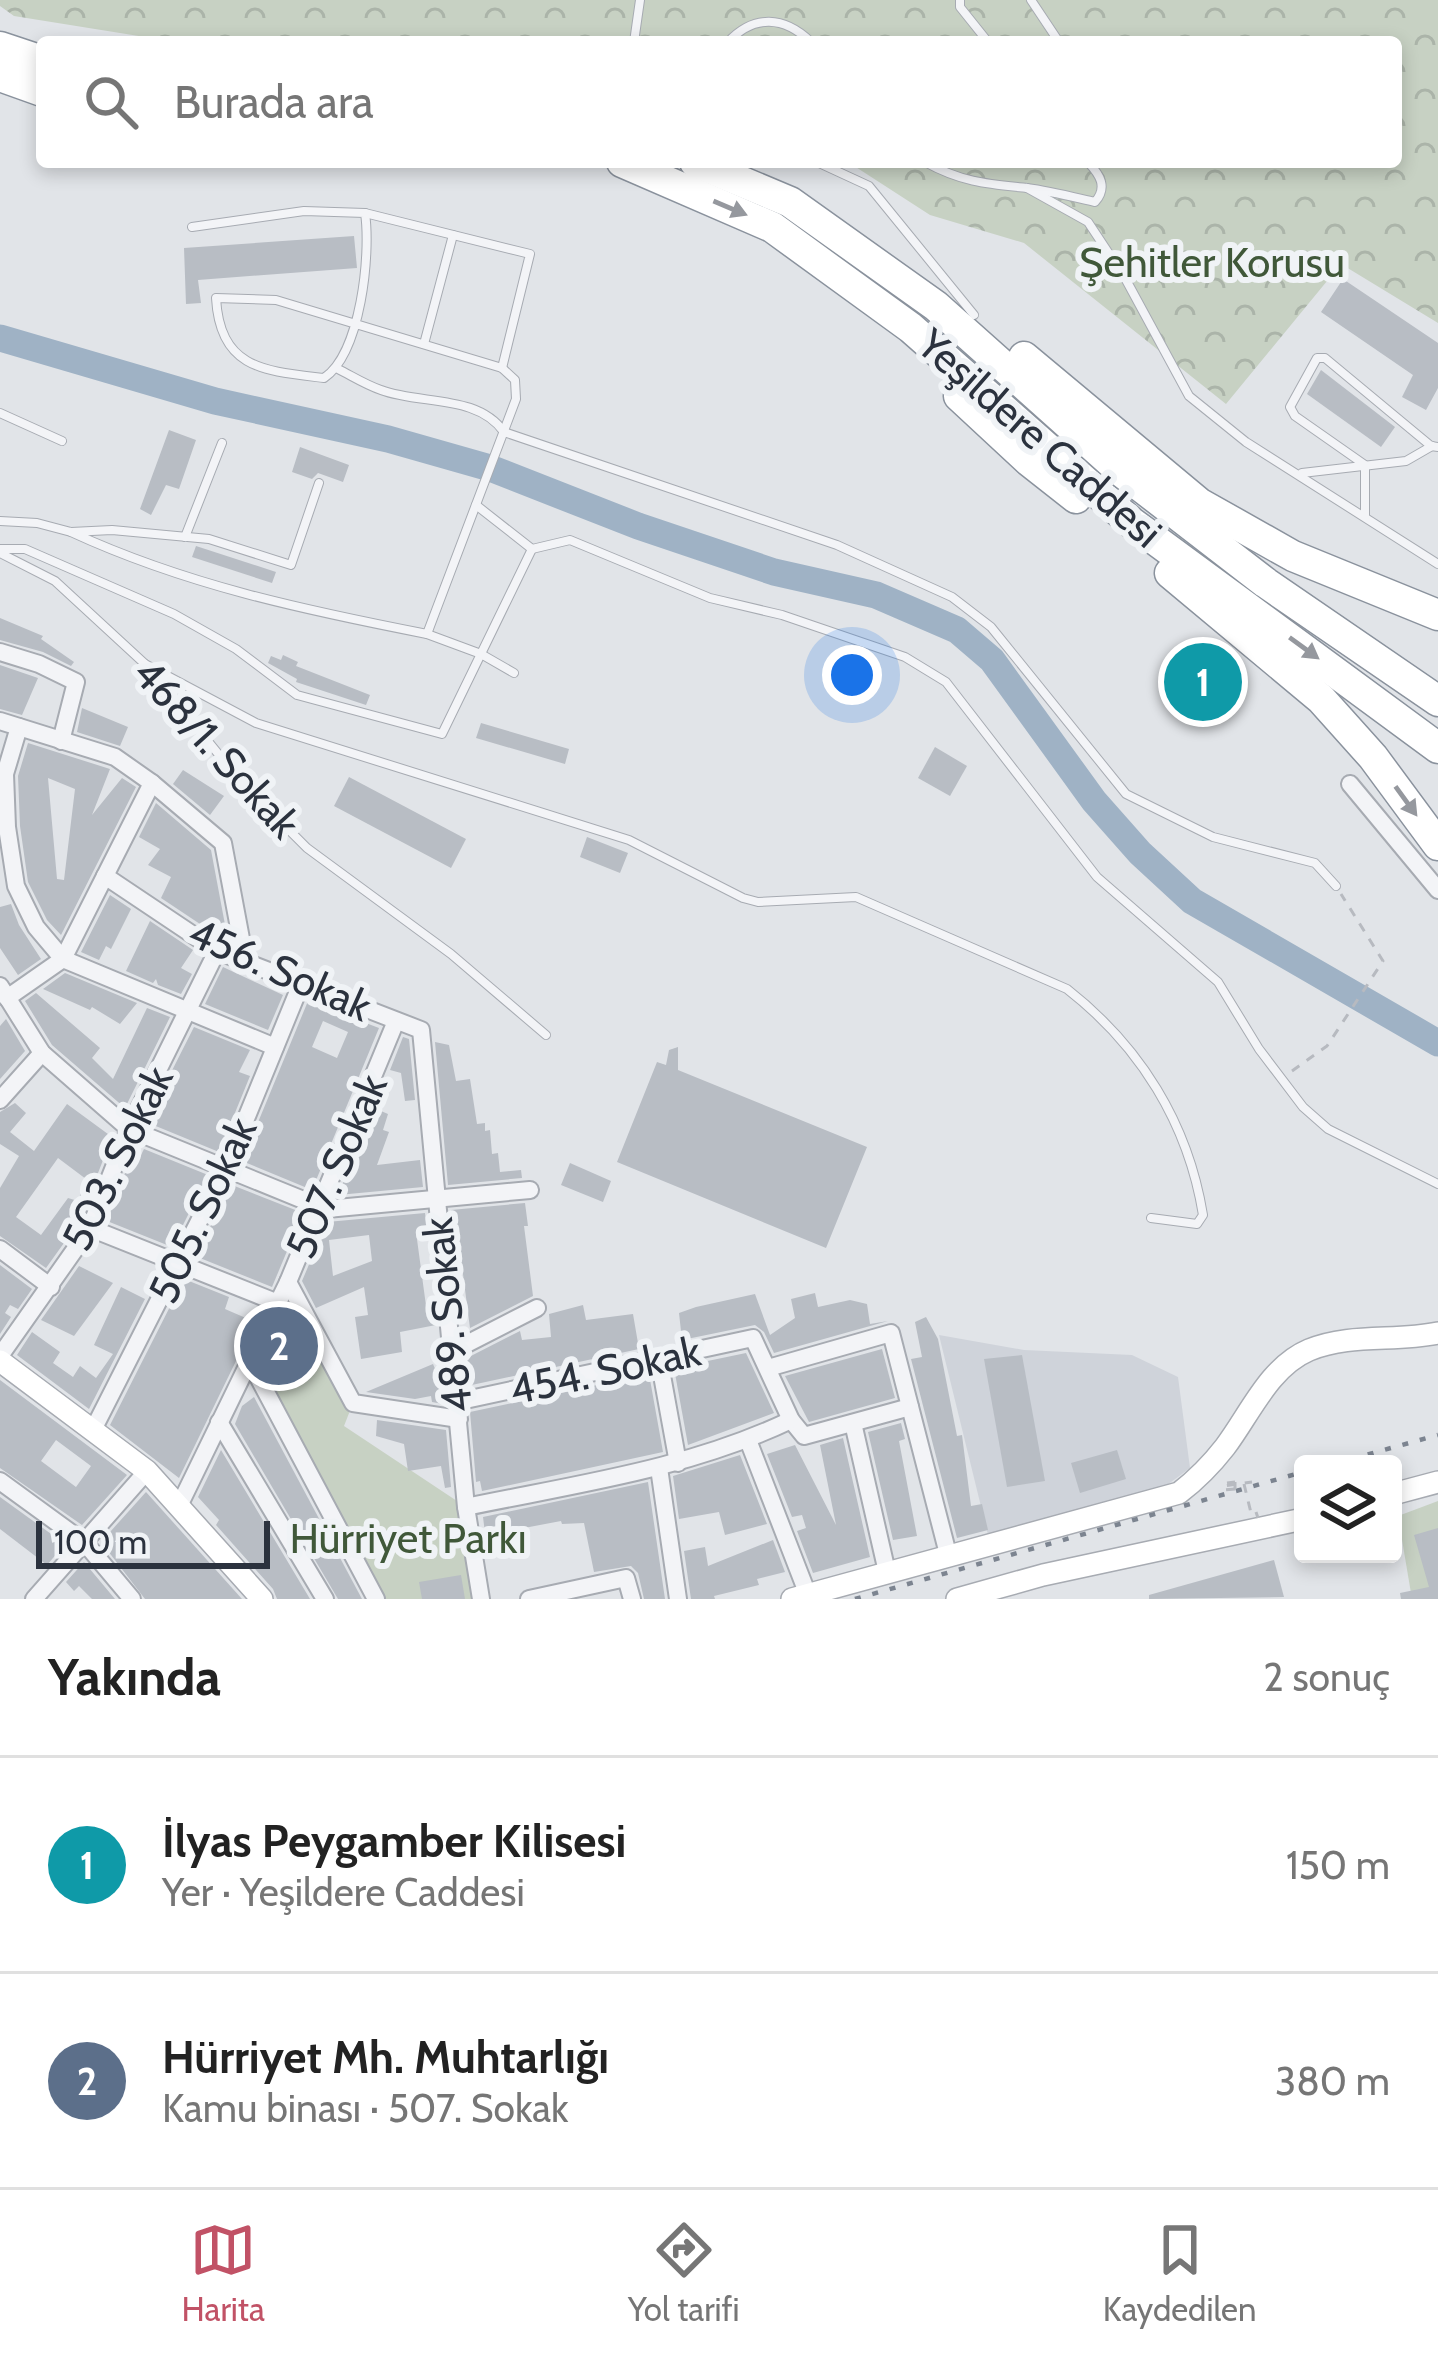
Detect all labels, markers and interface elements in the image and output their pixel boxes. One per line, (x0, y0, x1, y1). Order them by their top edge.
search box (36, 36, 1402, 168)
icon: search (78, 69, 144, 135)
text: Burada ara (174, 75, 374, 129)
one-way arrow (712, 199, 747, 219)
park label: Şehitler Korusu (1079, 236, 1345, 288)
street label: Yeşildere Caddesi (906, 317, 1173, 558)
one-way arrow (1288, 636, 1320, 660)
pin: 1 (1164, 637, 1242, 727)
your location (822, 645, 882, 705)
street label: 468/1. Sokak (123, 647, 311, 849)
one-way arrow (1394, 785, 1417, 817)
street label: 456. Sokak (181, 906, 379, 1032)
street label: 503. Sokak (50, 1057, 184, 1258)
street label: 507. Sokak (274, 1066, 398, 1266)
street label: 505. Sokak (137, 1109, 268, 1311)
street label: 489. Sokak (411, 1215, 483, 1415)
pin: 2 (240, 1301, 318, 1391)
street label: 454. Sokak (505, 1324, 705, 1416)
map controls (1294, 1455, 1402, 1563)
button: layers (1294, 1455, 1402, 1563)
park label: Hürriyet Parkı (289, 1512, 527, 1564)
scale bar (36, 1515, 270, 1568)
text: 100 m (54, 1522, 147, 1562)
text: Yakında (48, 1646, 221, 1708)
text: 2 sonuç (1263, 1653, 1390, 1701)
text: İlyas Peygamber Kilisesi (162, 1814, 626, 1868)
text: 1 (80, 1841, 94, 1889)
text: 150 m (1286, 1841, 1390, 1889)
text: Yer · Yeşildere Caddesi (162, 1868, 525, 1916)
text: Hürriyet Mh. Muhtarlığı (162, 2030, 609, 2084)
text: 2 (77, 2057, 97, 2105)
text: 380 m (1275, 2057, 1390, 2105)
text: Kamu binası · 507. Sokak (162, 2084, 568, 2132)
tab: Harita (182, 2217, 265, 2329)
tab: Yol tarifi (628, 2217, 740, 2329)
tab: Kaydedilen (1103, 2217, 1256, 2329)

